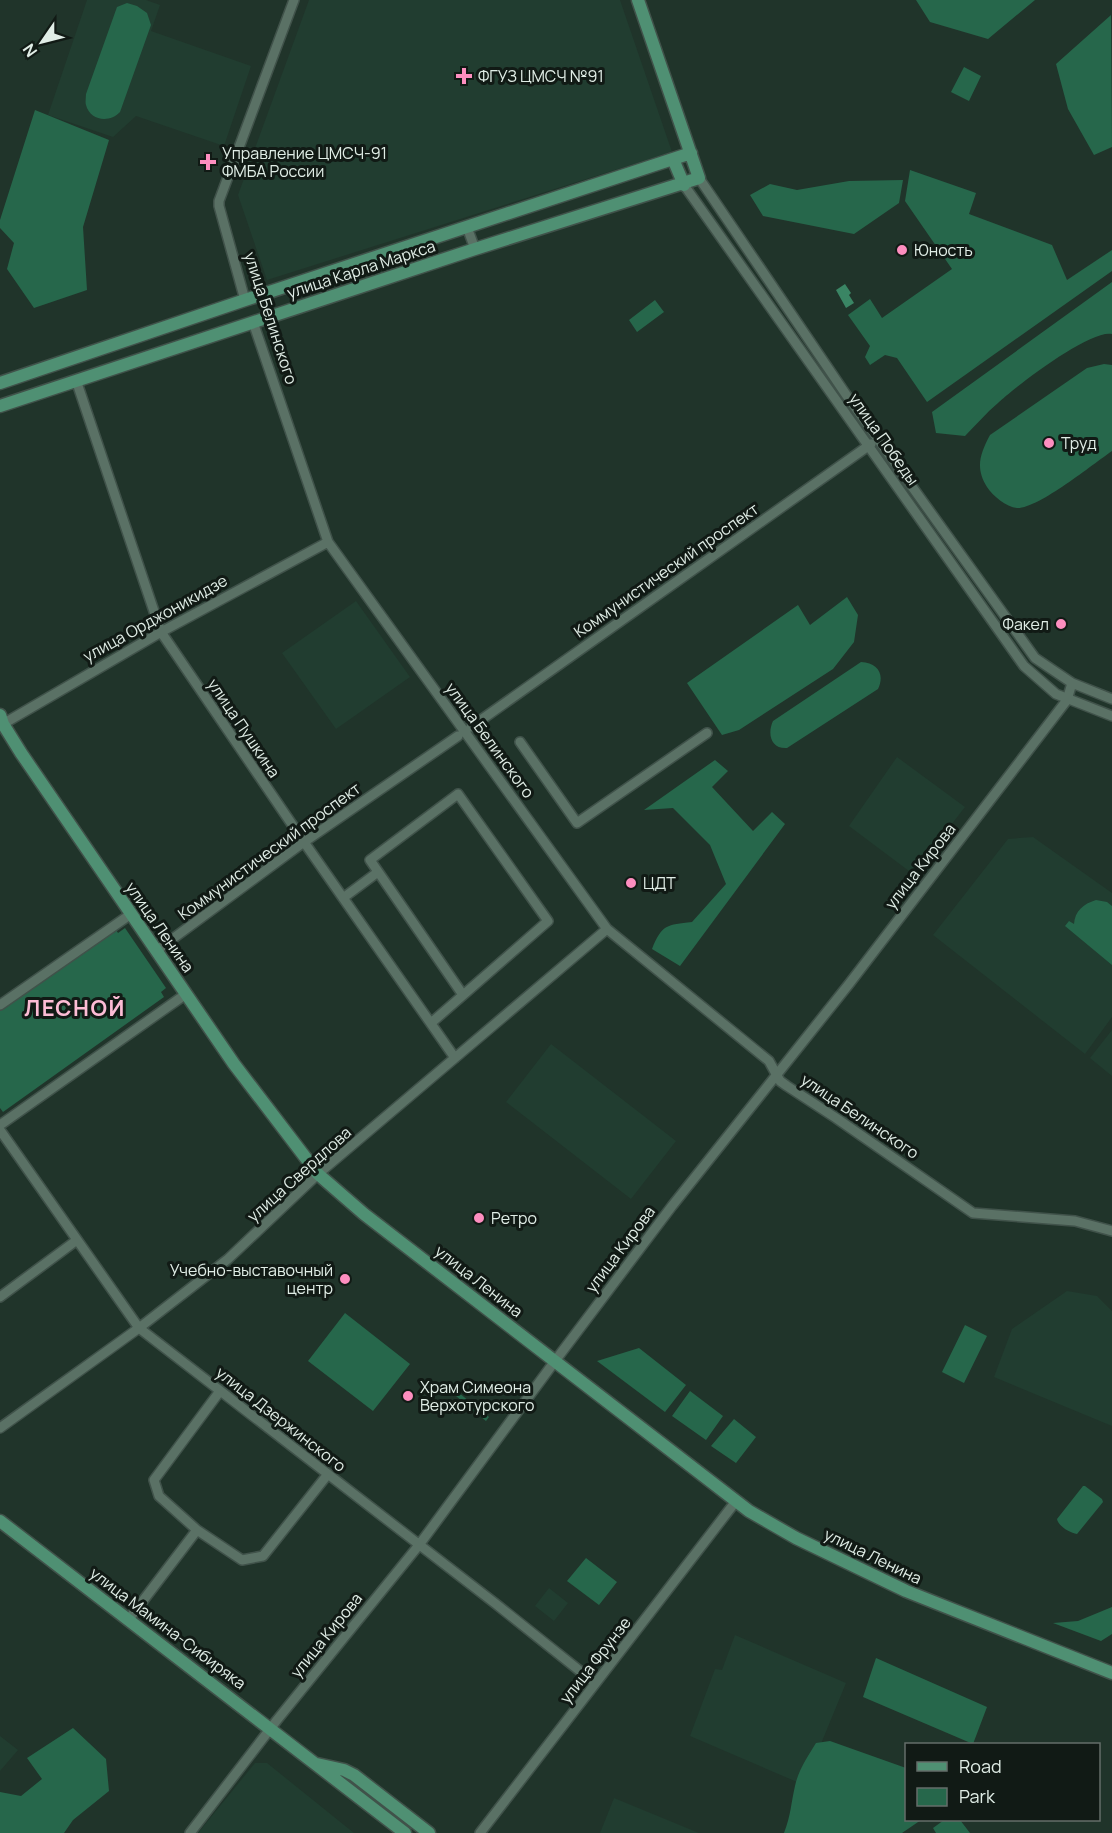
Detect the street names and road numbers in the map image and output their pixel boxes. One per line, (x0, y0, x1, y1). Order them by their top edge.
street label: улица Карла Маркса (284, 235, 438, 303)
street label: улица Белинского (239, 249, 303, 387)
street label: улица Победы (844, 388, 924, 490)
street label: Коммунистический проспект (569, 498, 763, 642)
street label: улица Орджоникидзе (79, 569, 231, 667)
street label: улица Пушкина (203, 674, 285, 782)
street label: улица Белинского (441, 678, 539, 802)
street label: Коммунистический проспект (173, 777, 365, 925)
street label: улица Кирова (880, 818, 960, 914)
street label: улица Ленина (121, 877, 199, 977)
street label: улица Белинского (797, 1068, 923, 1164)
street label: улица Свердлова (242, 1121, 356, 1227)
street label: улица Кирова (580, 1201, 660, 1297)
street label: улица Ленина (431, 1240, 527, 1322)
street label: улица Дзержинского (211, 1361, 351, 1477)
street label: улица Ленина (821, 1523, 925, 1589)
street label: улица Мамина-Сибиряка (85, 1562, 251, 1694)
street label: улица Кирова (285, 1588, 367, 1682)
street label: улица Фрунзе (554, 1612, 636, 1708)

